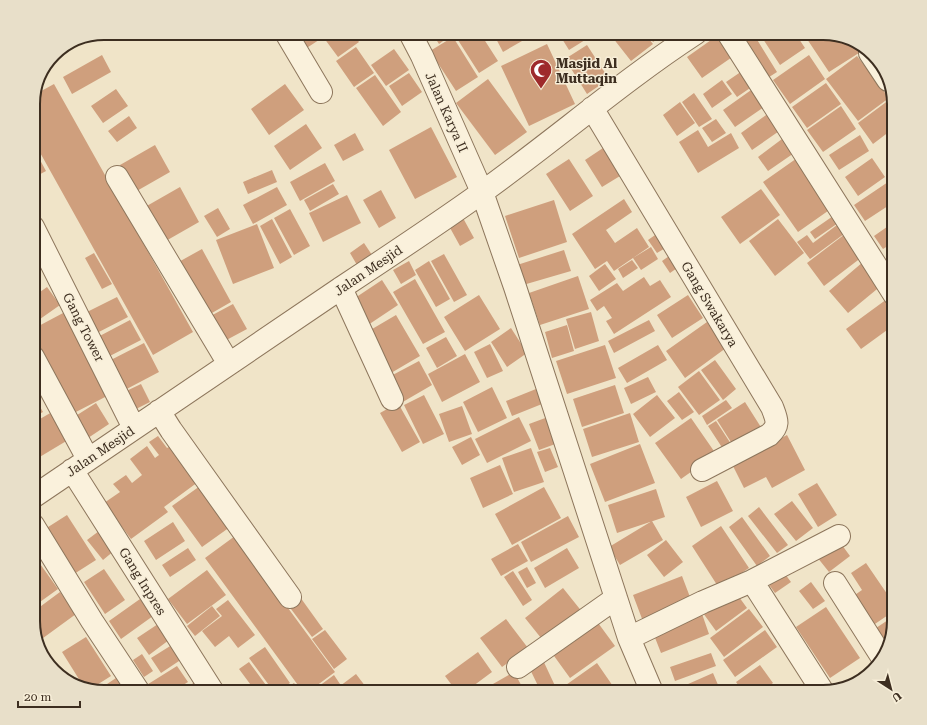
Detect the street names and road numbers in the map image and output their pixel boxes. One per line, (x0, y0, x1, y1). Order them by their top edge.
street label: Jalan Karya II (422, 70, 471, 155)
street label: Jalan Mesjid (331, 242, 406, 299)
street label: Gang Swakarya (678, 259, 741, 350)
street label: Gang Tower (60, 290, 108, 365)
street label: Jalan Mesjid (63, 423, 138, 480)
street label: Gang Inpres (116, 545, 169, 618)

